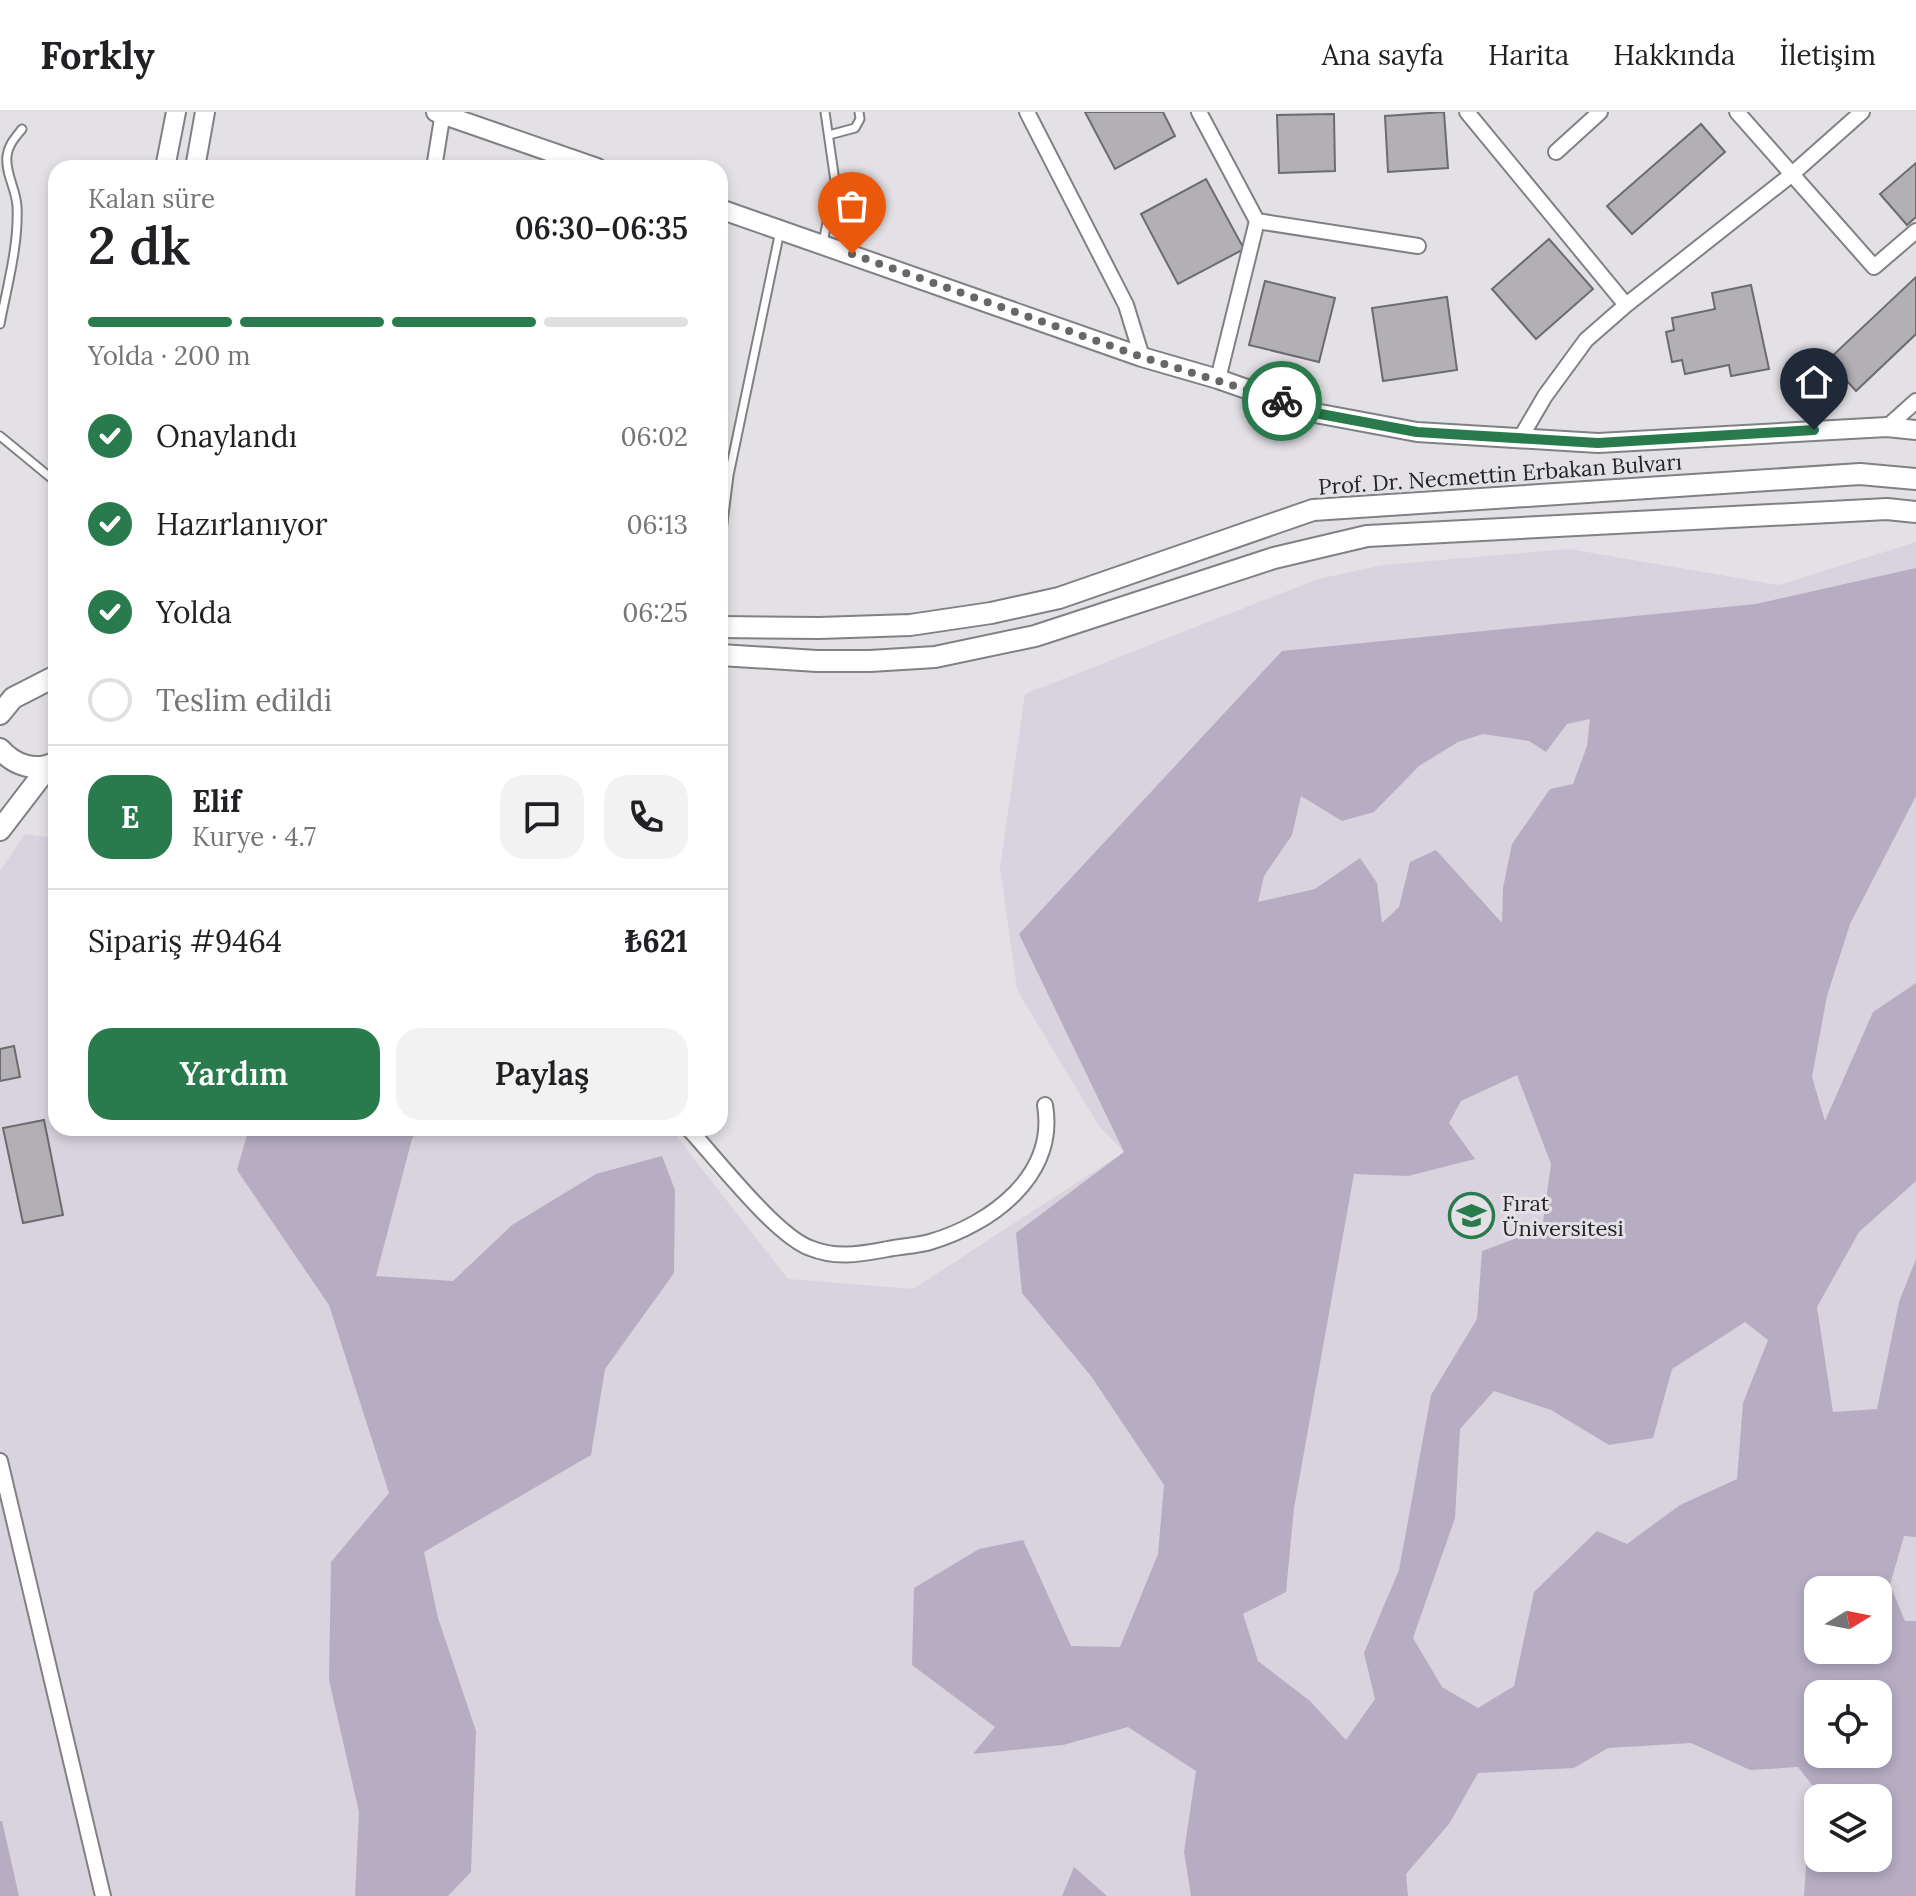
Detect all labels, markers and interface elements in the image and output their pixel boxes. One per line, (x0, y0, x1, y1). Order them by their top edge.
text: Forkly (40, 31, 155, 79)
text: Ana sayfa (1322, 37, 1444, 73)
text: Harita (1488, 37, 1569, 73)
text: Hakkında (1613, 37, 1735, 73)
text: İletişim (1779, 37, 1876, 73)
pin (818, 172, 886, 254)
text: Kalan süre (88, 182, 215, 215)
icon: bag (830, 184, 874, 228)
text: 06:30–06:35 (515, 209, 688, 247)
text: 2 dk (88, 212, 190, 278)
text: Yolda · 200 m (88, 339, 250, 372)
pin (1780, 348, 1848, 430)
icon: home (1792, 360, 1836, 404)
courier (1242, 361, 1322, 441)
icon: bike (1260, 379, 1304, 423)
icon: check (88, 414, 132, 458)
text: Onaylandı (156, 417, 297, 455)
text: 06:02 (620, 420, 688, 453)
street label: Prof. Dr. Necmettin Erbakan Bulvarı (1317, 447, 1683, 501)
icon: check (88, 502, 132, 546)
text: Hazırlanıyor (156, 505, 327, 543)
text: 06:13 (626, 508, 688, 541)
icon: check (88, 590, 132, 634)
text: Yolda (156, 593, 232, 631)
text: 06:25 (622, 596, 688, 629)
text: Teslim edildi (156, 681, 332, 719)
button: chat (500, 775, 584, 859)
button: phone (604, 775, 688, 859)
text: Elif (192, 782, 241, 820)
text: E (121, 798, 139, 836)
text: Kurye · 4.7 (192, 820, 316, 853)
text: Sipariş #9464 (88, 922, 282, 960)
text: ₺621 (625, 922, 688, 960)
button: Yardım (88, 1028, 380, 1120)
button: Paylaş (396, 1028, 688, 1120)
place label: Fırat Üniversitesi (1502, 1189, 1624, 1242)
school or university icon: Fırat Üniversitesi (1447, 1192, 1495, 1240)
north arrow (1804, 1576, 1892, 1664)
map controls (1804, 1576, 1892, 1872)
button: locate (1804, 1680, 1892, 1768)
button: layers (1804, 1784, 1892, 1872)

